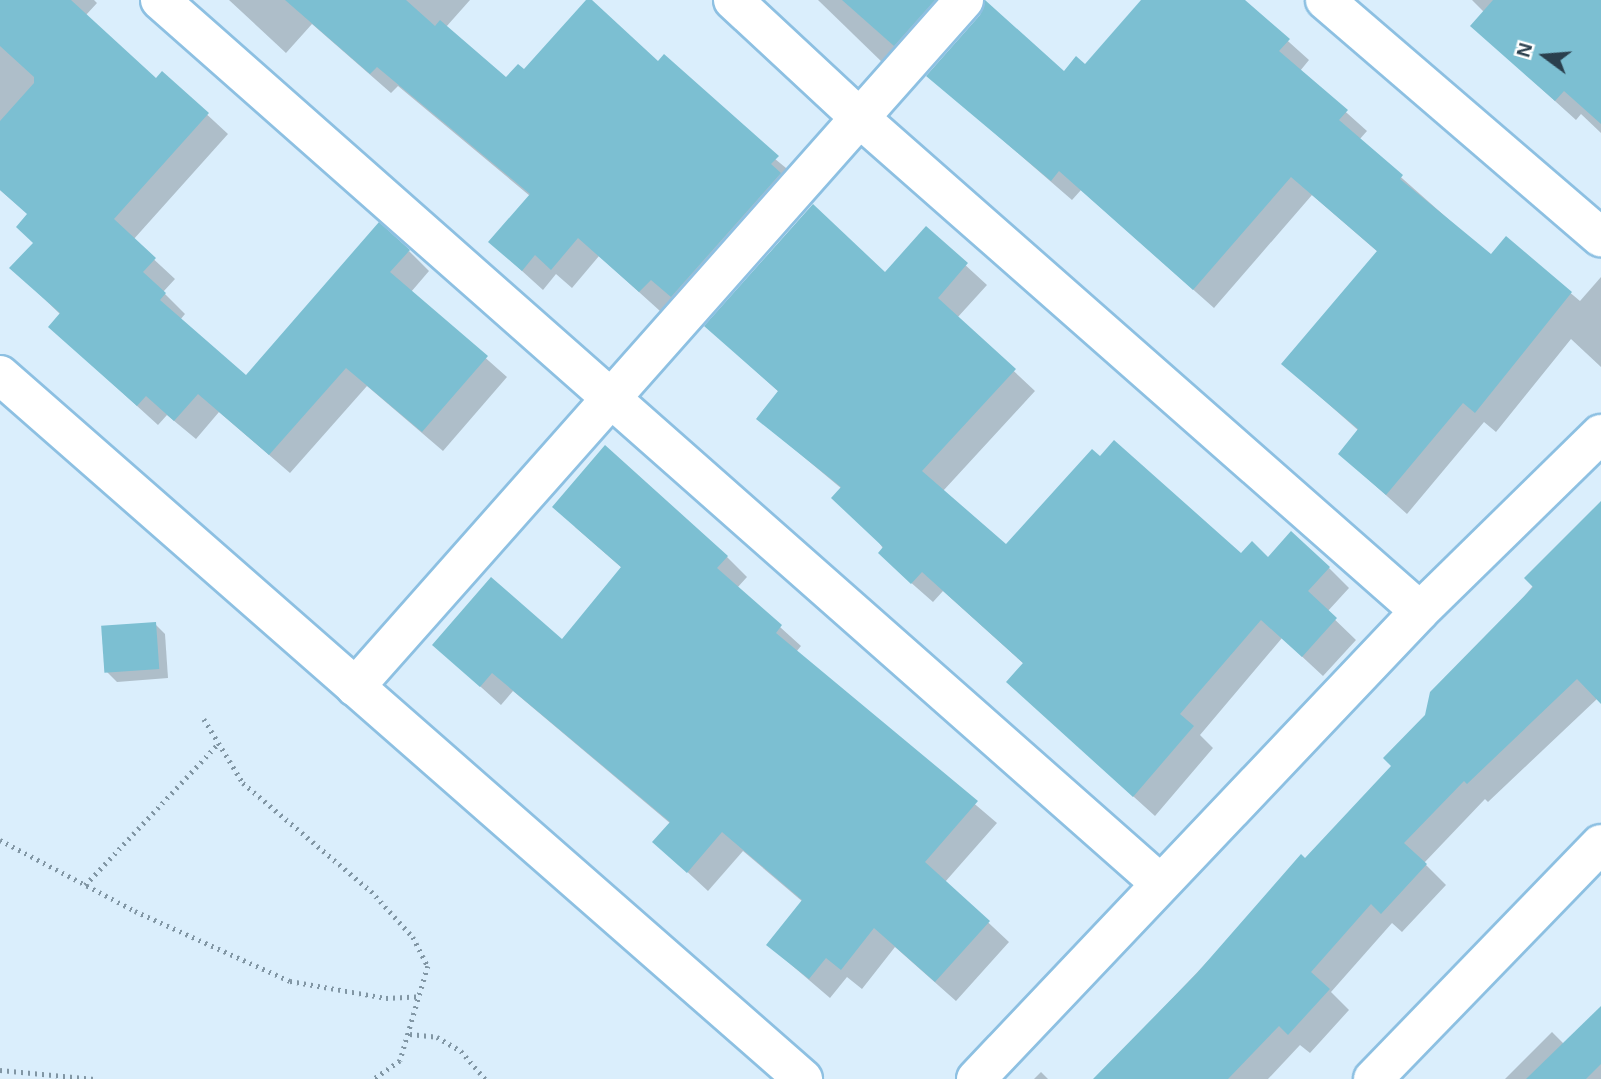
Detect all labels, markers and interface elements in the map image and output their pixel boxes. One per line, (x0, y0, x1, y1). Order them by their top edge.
north arrow (1510, 21, 1580, 91)
text: N (1512, 41, 1536, 60)

